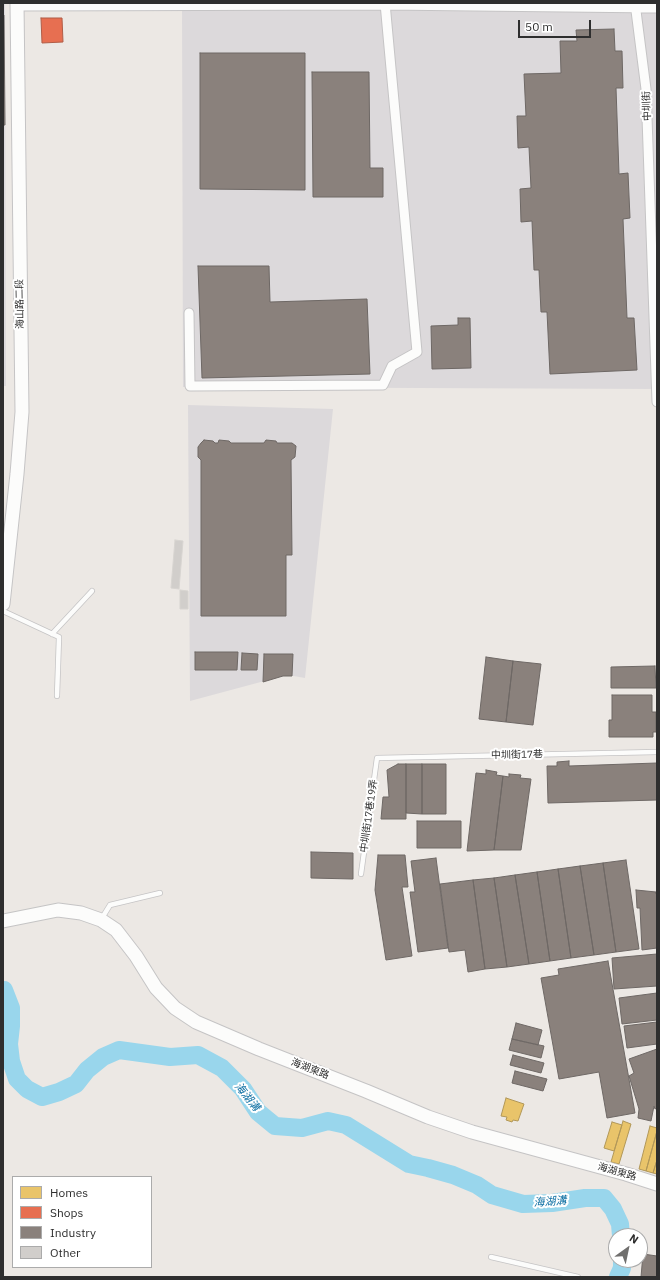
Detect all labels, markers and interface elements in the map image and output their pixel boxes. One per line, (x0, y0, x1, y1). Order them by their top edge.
scale bar (520, 12, 593, 38)
text: 50 m (525, 19, 553, 34)
street label: 中圳街 (640, 91, 654, 121)
street label: 海山路二段 (14, 279, 26, 329)
street label: 中圳街17巷 (491, 749, 543, 761)
street label: 中圳街17巷19弄 (358, 779, 380, 853)
street label: 海湖東路 (289, 1056, 331, 1082)
water label: 海湖溝 (231, 1080, 263, 1114)
street label: 海湖東路 (596, 1161, 638, 1183)
legend (12, 1176, 152, 1268)
text: Homes (50, 1185, 88, 1200)
water label: 海湖溝 (533, 1194, 567, 1210)
text: Shops (50, 1205, 83, 1220)
text: Industry (50, 1225, 96, 1240)
north arrow (608, 1228, 648, 1268)
text: N (627, 1231, 641, 1247)
text: Other (50, 1245, 81, 1260)

